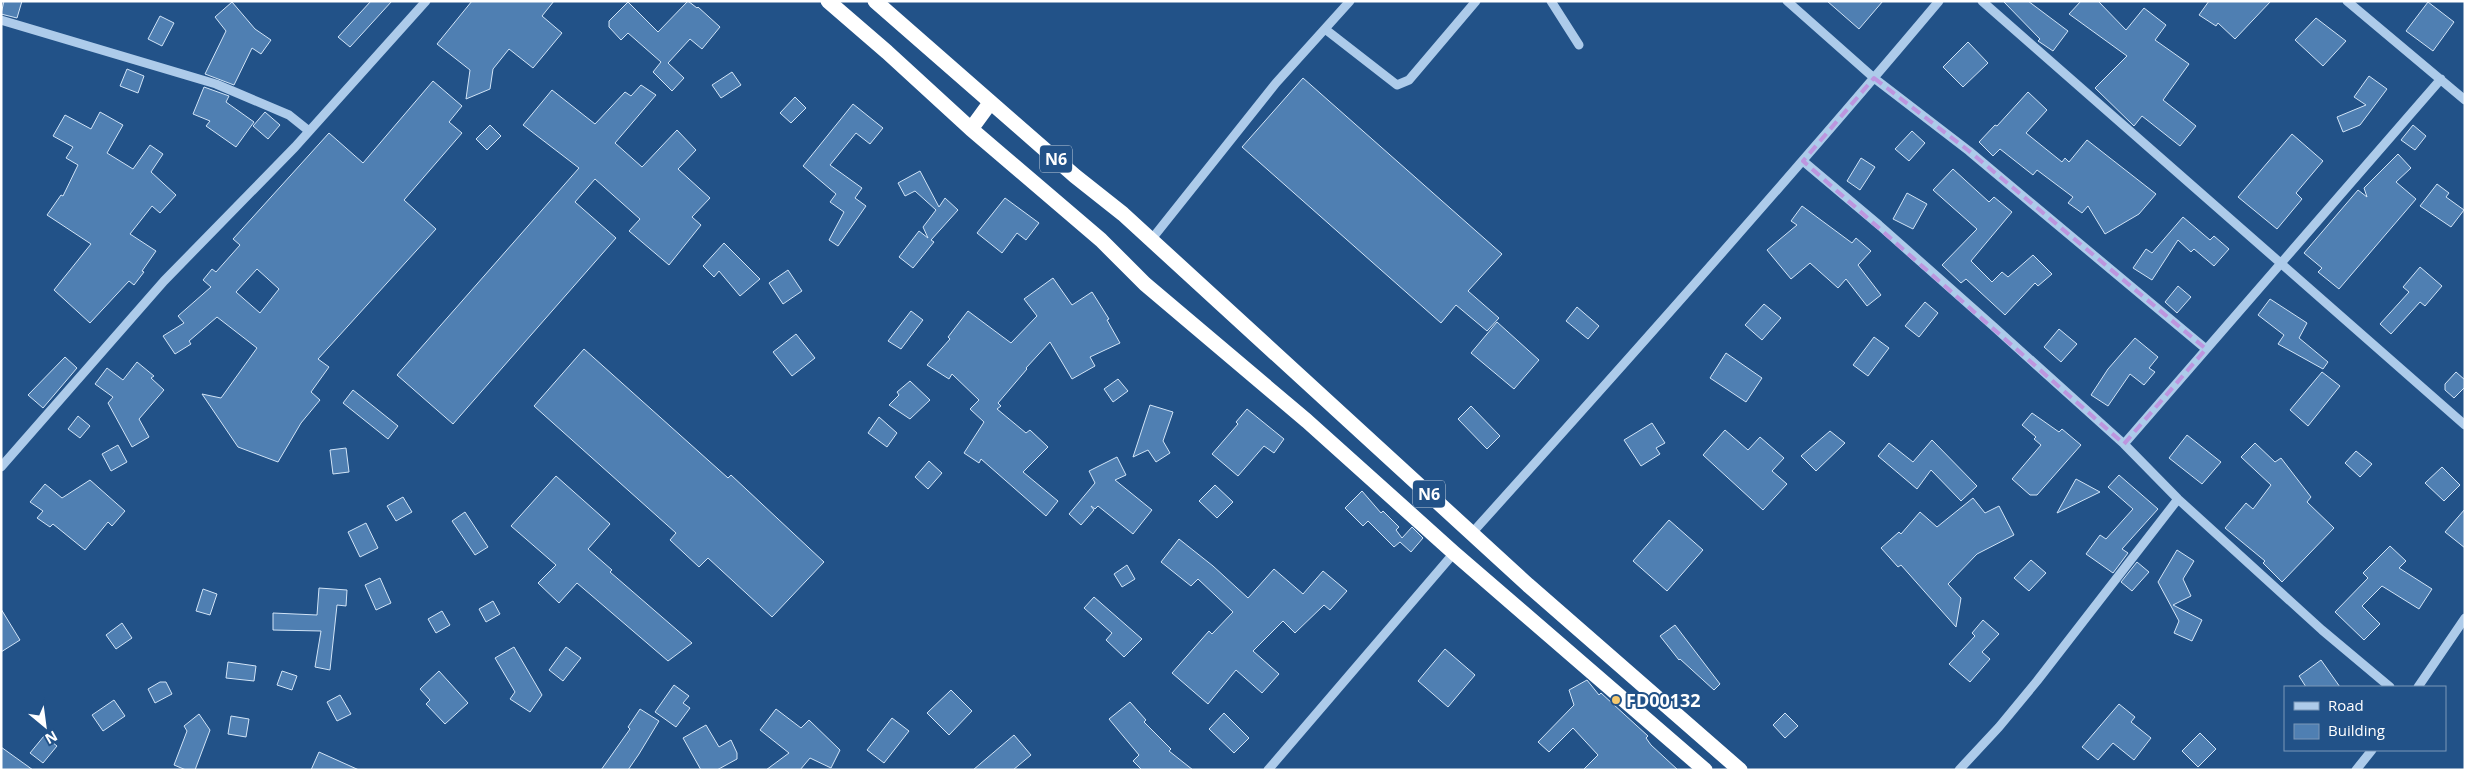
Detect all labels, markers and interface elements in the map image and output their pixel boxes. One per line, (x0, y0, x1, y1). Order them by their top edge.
road number: N6 (1040, 146, 1072, 172)
road number: N6 (1413, 480, 1445, 508)
legend (2284, 686, 2446, 751)
place label: FD00132 (1626, 688, 1701, 712)
marker: FD00132 (1610, 694, 1622, 706)
text: Road (2328, 695, 2364, 715)
north arrow (20, 701, 70, 751)
text: Building (2328, 720, 2385, 740)
text: N (42, 727, 61, 749)

